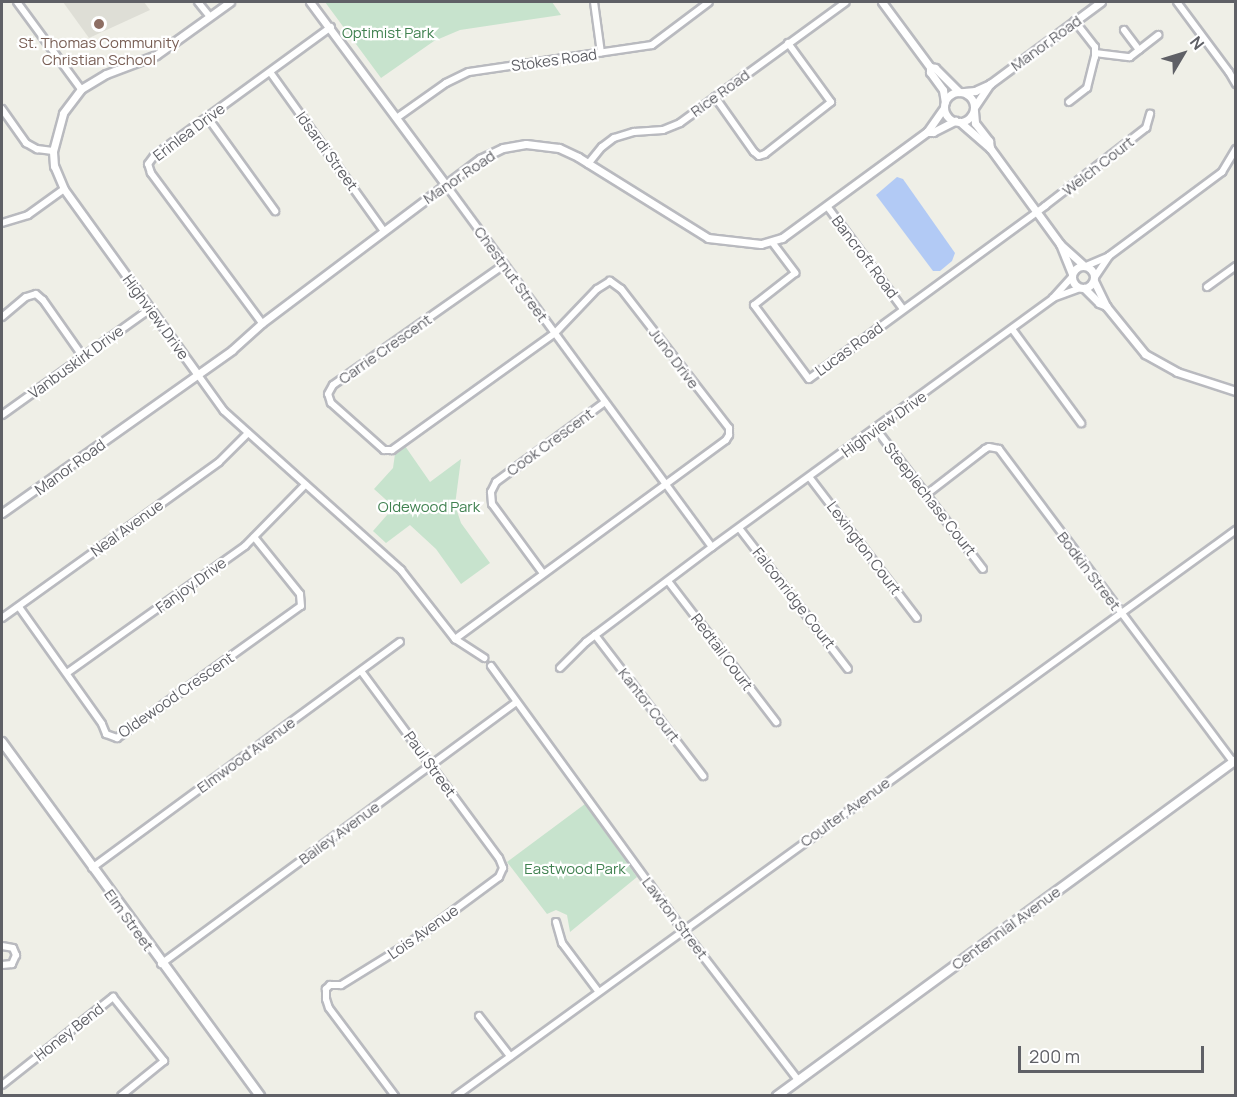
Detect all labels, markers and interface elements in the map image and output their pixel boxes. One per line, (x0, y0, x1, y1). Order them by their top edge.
street label: Manor Road (1007, 11, 1085, 75)
marker: St. Thomas Community Christian School (92, 17, 106, 31)
park label: Optimist Park (342, 24, 434, 42)
north arrow (1153, 24, 1213, 84)
text: N (1185, 32, 1209, 54)
place label: St. Thomas Community Christian School (19, 33, 179, 68)
street label: Stokes Road (510, 45, 598, 75)
street label: Rice Road (687, 66, 753, 120)
street label: Erinlea Drive (150, 99, 228, 165)
street label: Idsardi Street (292, 108, 362, 194)
street label: Welch Court (1059, 133, 1137, 199)
street label: Manor Road (420, 146, 498, 208)
street label: Bancroft Road (828, 212, 902, 302)
street label: Chestnut Street (470, 223, 552, 325)
street label: Highview Drive (119, 271, 193, 363)
street label: Carrie Crescent (335, 310, 435, 388)
street label: Lucas Road (812, 318, 886, 380)
street label: Vanbuskirk Drive (25, 321, 127, 403)
street label: Juno Drive (645, 324, 703, 392)
street label: Highview Drive (838, 387, 930, 461)
street label: Cook Crescent (503, 404, 597, 480)
street label: Manor Road (31, 435, 109, 499)
street label: Steeplechase Court (880, 439, 980, 559)
street label: Neal Avenue (87, 496, 167, 560)
park label: Oldewood Park (378, 498, 480, 516)
street label: Lexington Court (823, 498, 905, 598)
street label: Bodkin Street (1054, 528, 1124, 614)
street label: Falconridge Court (749, 544, 839, 652)
street label: Fanjoy Drive (152, 553, 230, 617)
street label: Redtail Court (687, 610, 757, 694)
street label: Oldewood Crescent (115, 648, 237, 742)
street label: Kantor Court (614, 664, 684, 746)
street label: Elmwood Avenue (193, 713, 299, 797)
street label: Paul Street (400, 728, 460, 800)
street label: Coulter Avenue (797, 773, 893, 851)
street label: Bailey Avenue (295, 798, 383, 868)
park label: Eastwood Park (524, 860, 626, 878)
street label: Lawton Street (638, 874, 712, 962)
street label: Centennial Avenue (948, 883, 1064, 973)
street label: Elm Street (101, 886, 157, 954)
street label: Lois Avenue (384, 901, 462, 963)
street label: Honey Bend (31, 999, 107, 1065)
scale bar (1021, 1034, 1207, 1072)
text: 200 m (1029, 1044, 1080, 1068)

